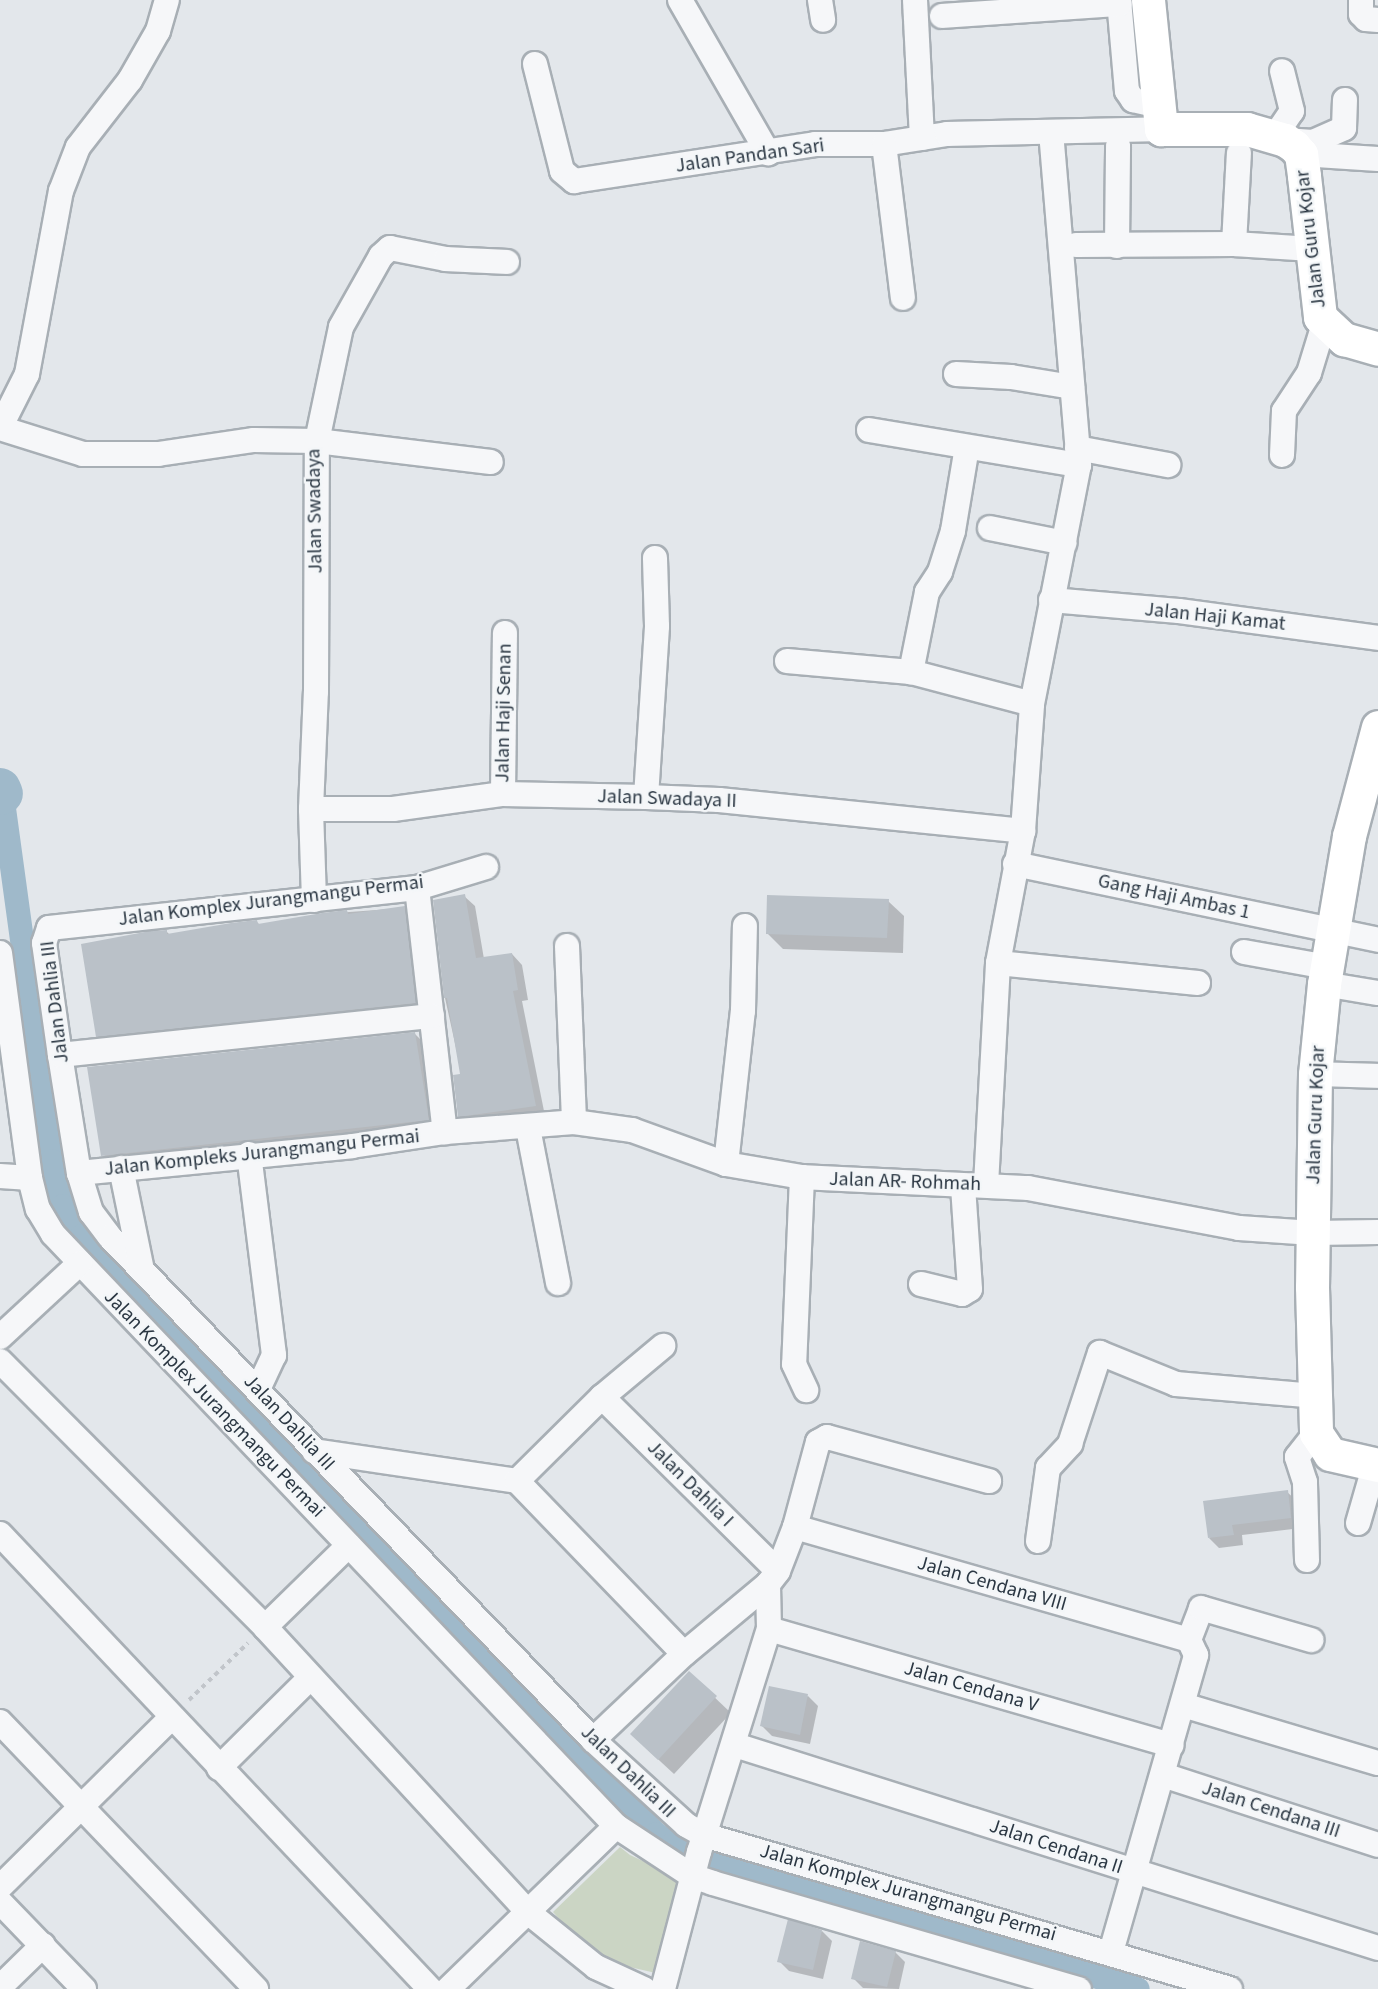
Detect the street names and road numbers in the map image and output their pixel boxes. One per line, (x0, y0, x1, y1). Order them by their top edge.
street label: Jalan Pandan Sari (674, 134, 826, 178)
street label: Jalan Guru Kojar (1291, 169, 1331, 309)
street label: Jalan Swadaya (302, 448, 328, 574)
street label: Jalan Haji Kamat (1143, 598, 1287, 636)
street label: Jalan Haji Senan (491, 643, 517, 783)
street label: Jalan Swadaya II (597, 785, 737, 813)
street label: Gang Haji Ambas 1 (1096, 869, 1252, 925)
street label: Jalan Komplex Jurangmangu Permai (117, 870, 425, 932)
street label: Jalan Dahlia III (36, 940, 74, 1064)
street label: Jalan Guru Kojar (1302, 1045, 1330, 1185)
street label: Jalan Kompleks Jurangmangu Permai (103, 1125, 421, 1181)
street label: Jalan AR- Rohmah (829, 1167, 981, 1197)
street label: Jalan Komplex Jurangmangu Permai (99, 1285, 329, 1523)
street label: Jalan Dahlia III (238, 1370, 340, 1476)
street label: Jalan Dahlia I (642, 1436, 738, 1532)
street label: Jalan Cendana VIII (915, 1551, 1069, 1617)
street label: Jalan Cendana V (901, 1656, 1041, 1718)
street label: Jalan Dahlia III (575, 1721, 681, 1823)
street label: Jalan Cendana III (1199, 1776, 1343, 1844)
street label: Jalan Cendana II (986, 1814, 1126, 1880)
street label: Jalan Komplex Jurangmangu Permai (757, 1839, 1059, 1947)

